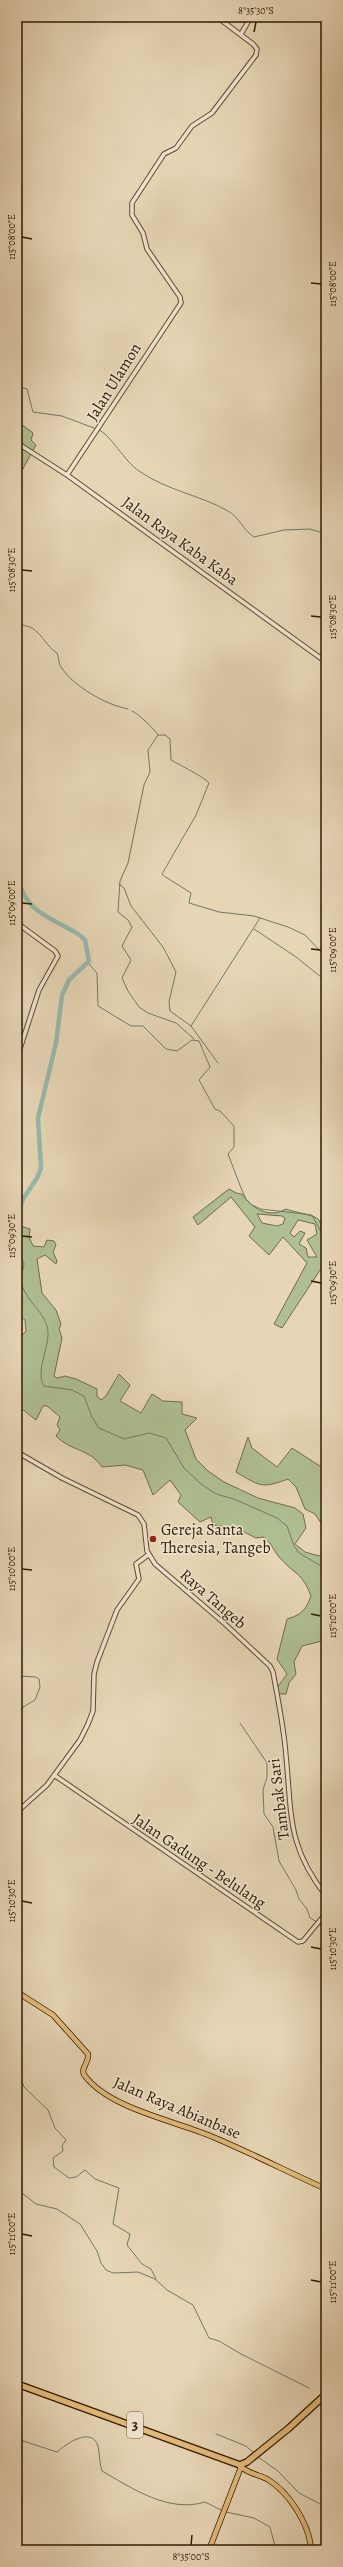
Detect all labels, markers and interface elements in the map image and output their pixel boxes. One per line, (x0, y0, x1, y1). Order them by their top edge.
text: 8°35'30"S (238, 4, 274, 17)
text: 115°08'00"E (5, 214, 18, 260)
text: 115°08'00"E (326, 261, 339, 307)
street label: Jalan Ulamon (81, 339, 147, 425)
street label: Jalan Raya Kaba Kaba (117, 491, 243, 591)
text: 115°08'30"E (5, 548, 18, 592)
text: 115°08'30"E (326, 595, 339, 639)
text: 115°09'00"E (5, 880, 18, 926)
text: 115°09'00"E (326, 927, 339, 973)
text: 115°09'30"E (5, 1214, 18, 1258)
text: 115°09'30"E (326, 1261, 339, 1305)
place label: Gereja Santa Theresia, Tangeb (161, 1519, 271, 1559)
marker: Gereja Santa Theresia, Tangeb (148, 1534, 158, 1544)
text: 115°10'00"E (5, 1547, 18, 1591)
street label: Raya Tangeb (175, 1564, 251, 1634)
text: 115°10'00"E (326, 1594, 339, 1638)
street label: Tambak Sari (263, 1757, 295, 1841)
street label: Jalan Gadung - Belulang (128, 1808, 270, 1914)
text: 115°10'30"E (5, 1879, 18, 1923)
text: 115°10'30"E (326, 1927, 339, 1971)
street label: Jalan Raya Abianbase (110, 2071, 244, 2145)
text: 115°11'00"E (5, 2213, 18, 2255)
text: 115°11'00"E (326, 2261, 339, 2303)
road number: 3 (127, 2412, 143, 2438)
text: 8°35'00"S (172, 2550, 210, 2563)

